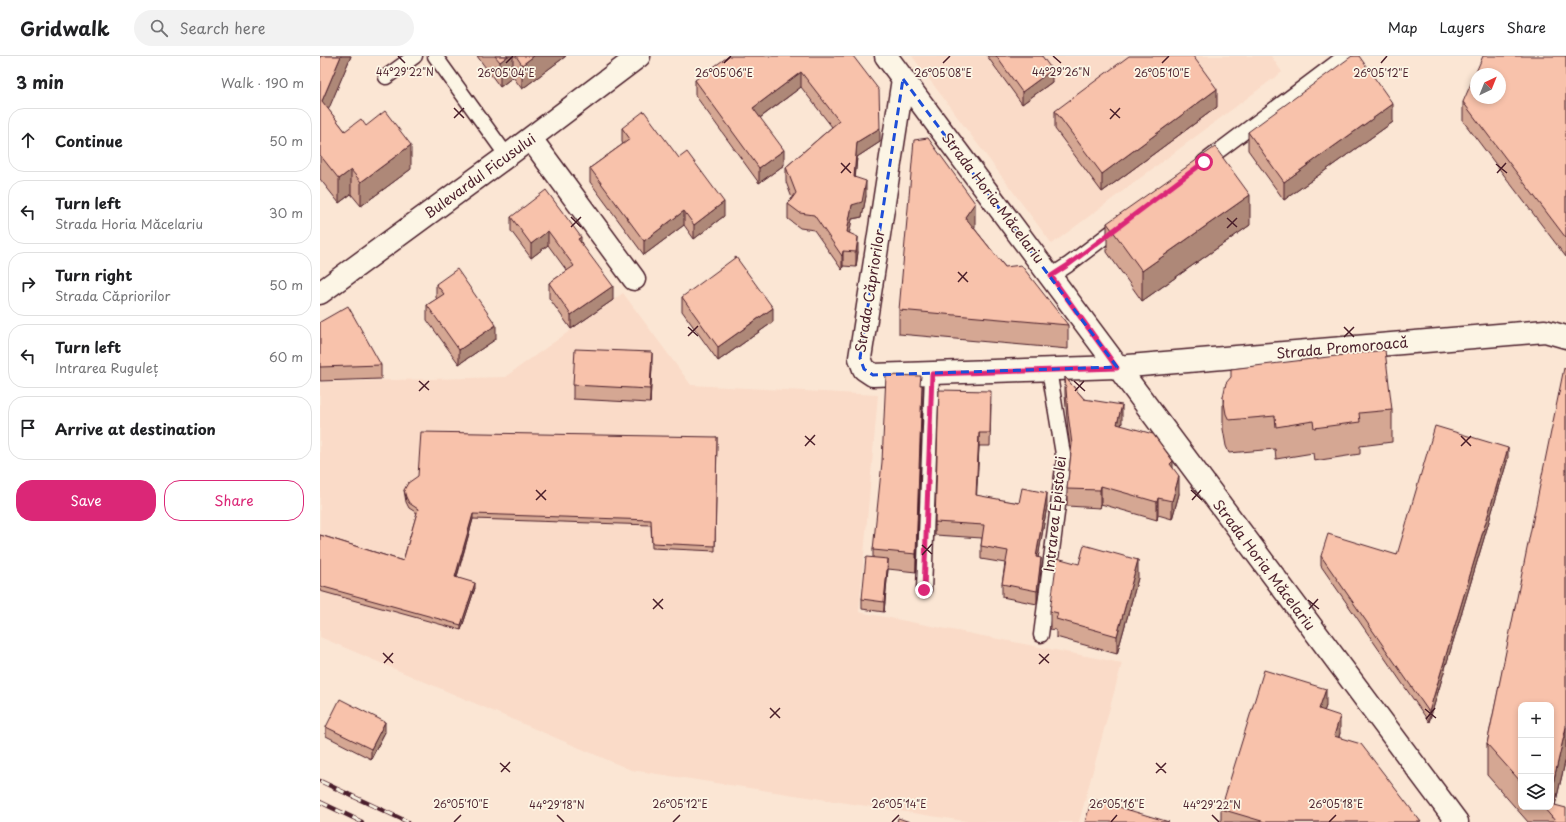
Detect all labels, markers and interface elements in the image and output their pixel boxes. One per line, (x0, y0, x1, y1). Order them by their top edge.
search box (134, 10, 414, 46)
text: Gridwalk (20, 14, 110, 42)
text: Search here (180, 16, 265, 39)
icon: search (148, 17, 170, 39)
text: Map (1388, 17, 1418, 38)
text: Layers (1440, 17, 1485, 38)
text: Share (1507, 17, 1546, 38)
text: 44°29'22"N (376, 64, 434, 79)
text: 44°29'26"N (1032, 64, 1090, 79)
text: 26°05'04"E (477, 65, 535, 80)
text: 26°05'06"E (695, 65, 753, 80)
text: 26°05'08"E (914, 65, 972, 80)
text: 26°05'10"E (1134, 65, 1190, 80)
text: 26°05'12"E (1353, 65, 1409, 80)
north arrow (1470, 68, 1506, 104)
text: 3 min (16, 69, 64, 95)
text: Walk · 190 m (221, 73, 304, 92)
street label: Bulevardul Ficusului (420, 128, 540, 223)
street label: Strada Horia Măcelariu (937, 128, 1050, 268)
icon: ahead (17, 129, 39, 151)
text: Continue (55, 129, 123, 152)
text: 50 m (269, 131, 303, 150)
route start (1195, 153, 1213, 171)
text: Turn left (55, 191, 121, 214)
icon: left (17, 201, 39, 223)
text: 30 m (269, 203, 303, 222)
text: Strada Horia Măcelariu (55, 214, 203, 233)
street label: Strada Căpriorilor (849, 227, 890, 354)
text: Turn right (55, 263, 132, 286)
icon: right (17, 273, 39, 295)
text: 50 m (269, 275, 303, 294)
text: Strada Căpriorilor (55, 286, 171, 305)
street label: Strada Promoroacă (1275, 331, 1409, 364)
text: Turn left (55, 335, 121, 358)
icon: left (17, 345, 39, 367)
text: 60 m (269, 347, 303, 366)
text: Intrarea Ruguleț (55, 358, 158, 377)
icon: arrive (17, 417, 39, 439)
text: Arrive at destination (55, 417, 216, 440)
street label: Intrarea Epistolei (1038, 455, 1071, 573)
button: Save (16, 480, 156, 521)
button: Share (164, 480, 304, 521)
street label: Strada Horia Măcelariu (1208, 495, 1321, 635)
route end (915, 581, 933, 599)
map controls (1518, 702, 1554, 810)
button: + (1518, 702, 1554, 738)
button: − (1518, 738, 1554, 774)
button: layers (1518, 774, 1554, 810)
text: 26°05'10"E (433, 796, 489, 811)
text: 26°05'12"E (652, 796, 708, 811)
text: 26°05'14"E (872, 796, 926, 811)
text: 26°05'16"E (1089, 796, 1145, 811)
text: 26°05'18"E (1309, 796, 1363, 811)
text: 44°29'18"N (529, 797, 585, 812)
text: 44°29'22"N (1183, 797, 1241, 812)

